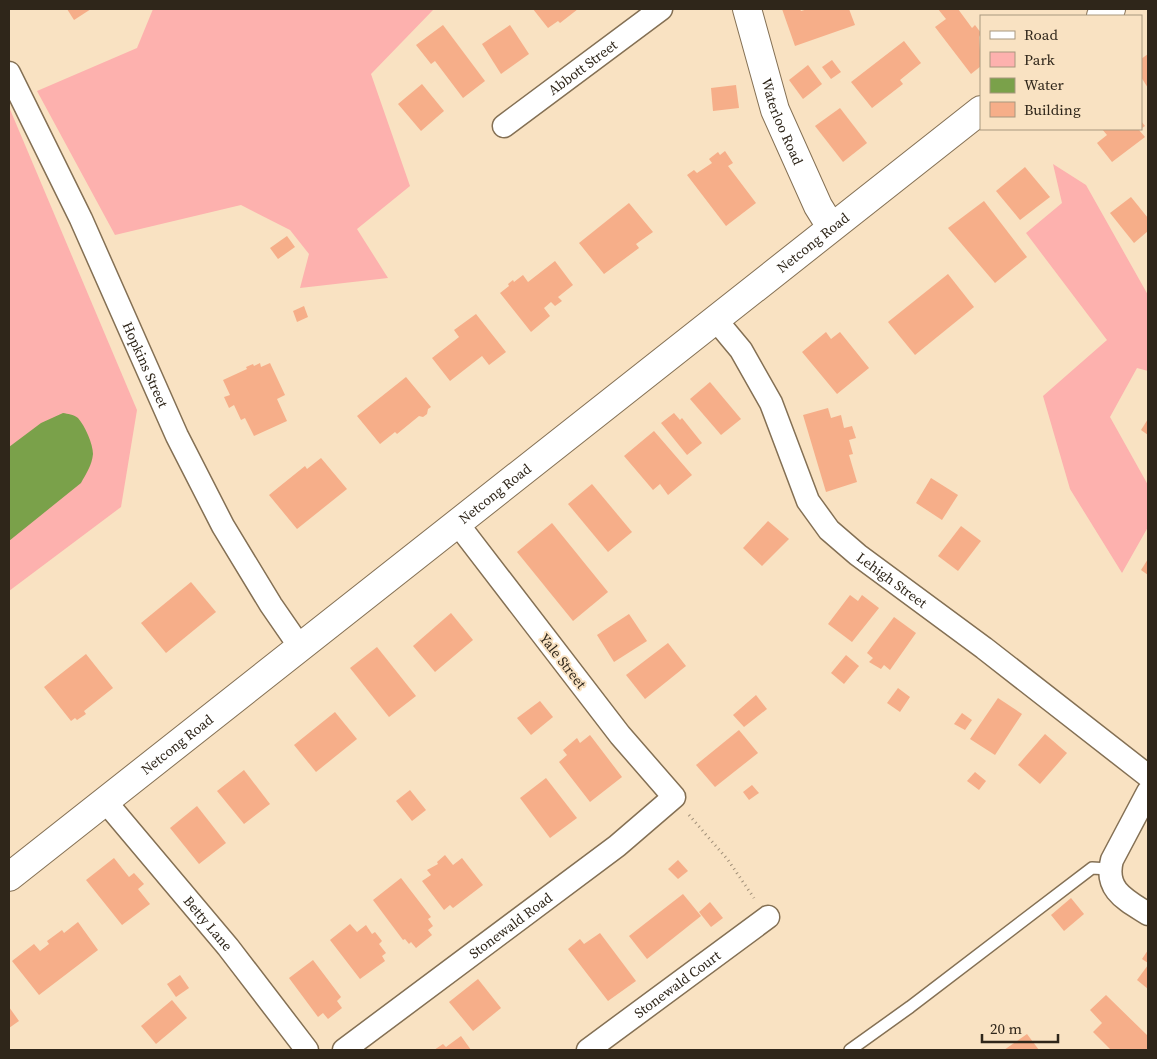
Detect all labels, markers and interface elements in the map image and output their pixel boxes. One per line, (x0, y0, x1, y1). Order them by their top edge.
legend (980, 15, 1142, 130)
text: Road (1024, 24, 1058, 45)
street label: Abbott Street (544, 35, 622, 100)
text: Park (1024, 49, 1056, 70)
text: Water (1024, 74, 1065, 95)
street label: Waterloo Road (757, 76, 808, 168)
text: Building (1024, 99, 1081, 120)
street label: Netcong Road (772, 208, 853, 278)
street label: Hopkins Street (118, 318, 173, 411)
street label: Netcong Road (455, 459, 535, 528)
street label: Lehigh Street (853, 547, 932, 613)
street label: Yale Street (535, 629, 591, 693)
street label: Netcong Road (137, 710, 217, 779)
street label: Stonewald Road (465, 888, 557, 963)
street label: Betty Lane (179, 891, 237, 955)
street label: Stonewald Court (630, 945, 725, 1023)
scale bar (982, 1012, 1058, 1044)
text: 20 m (990, 1018, 1022, 1039)

